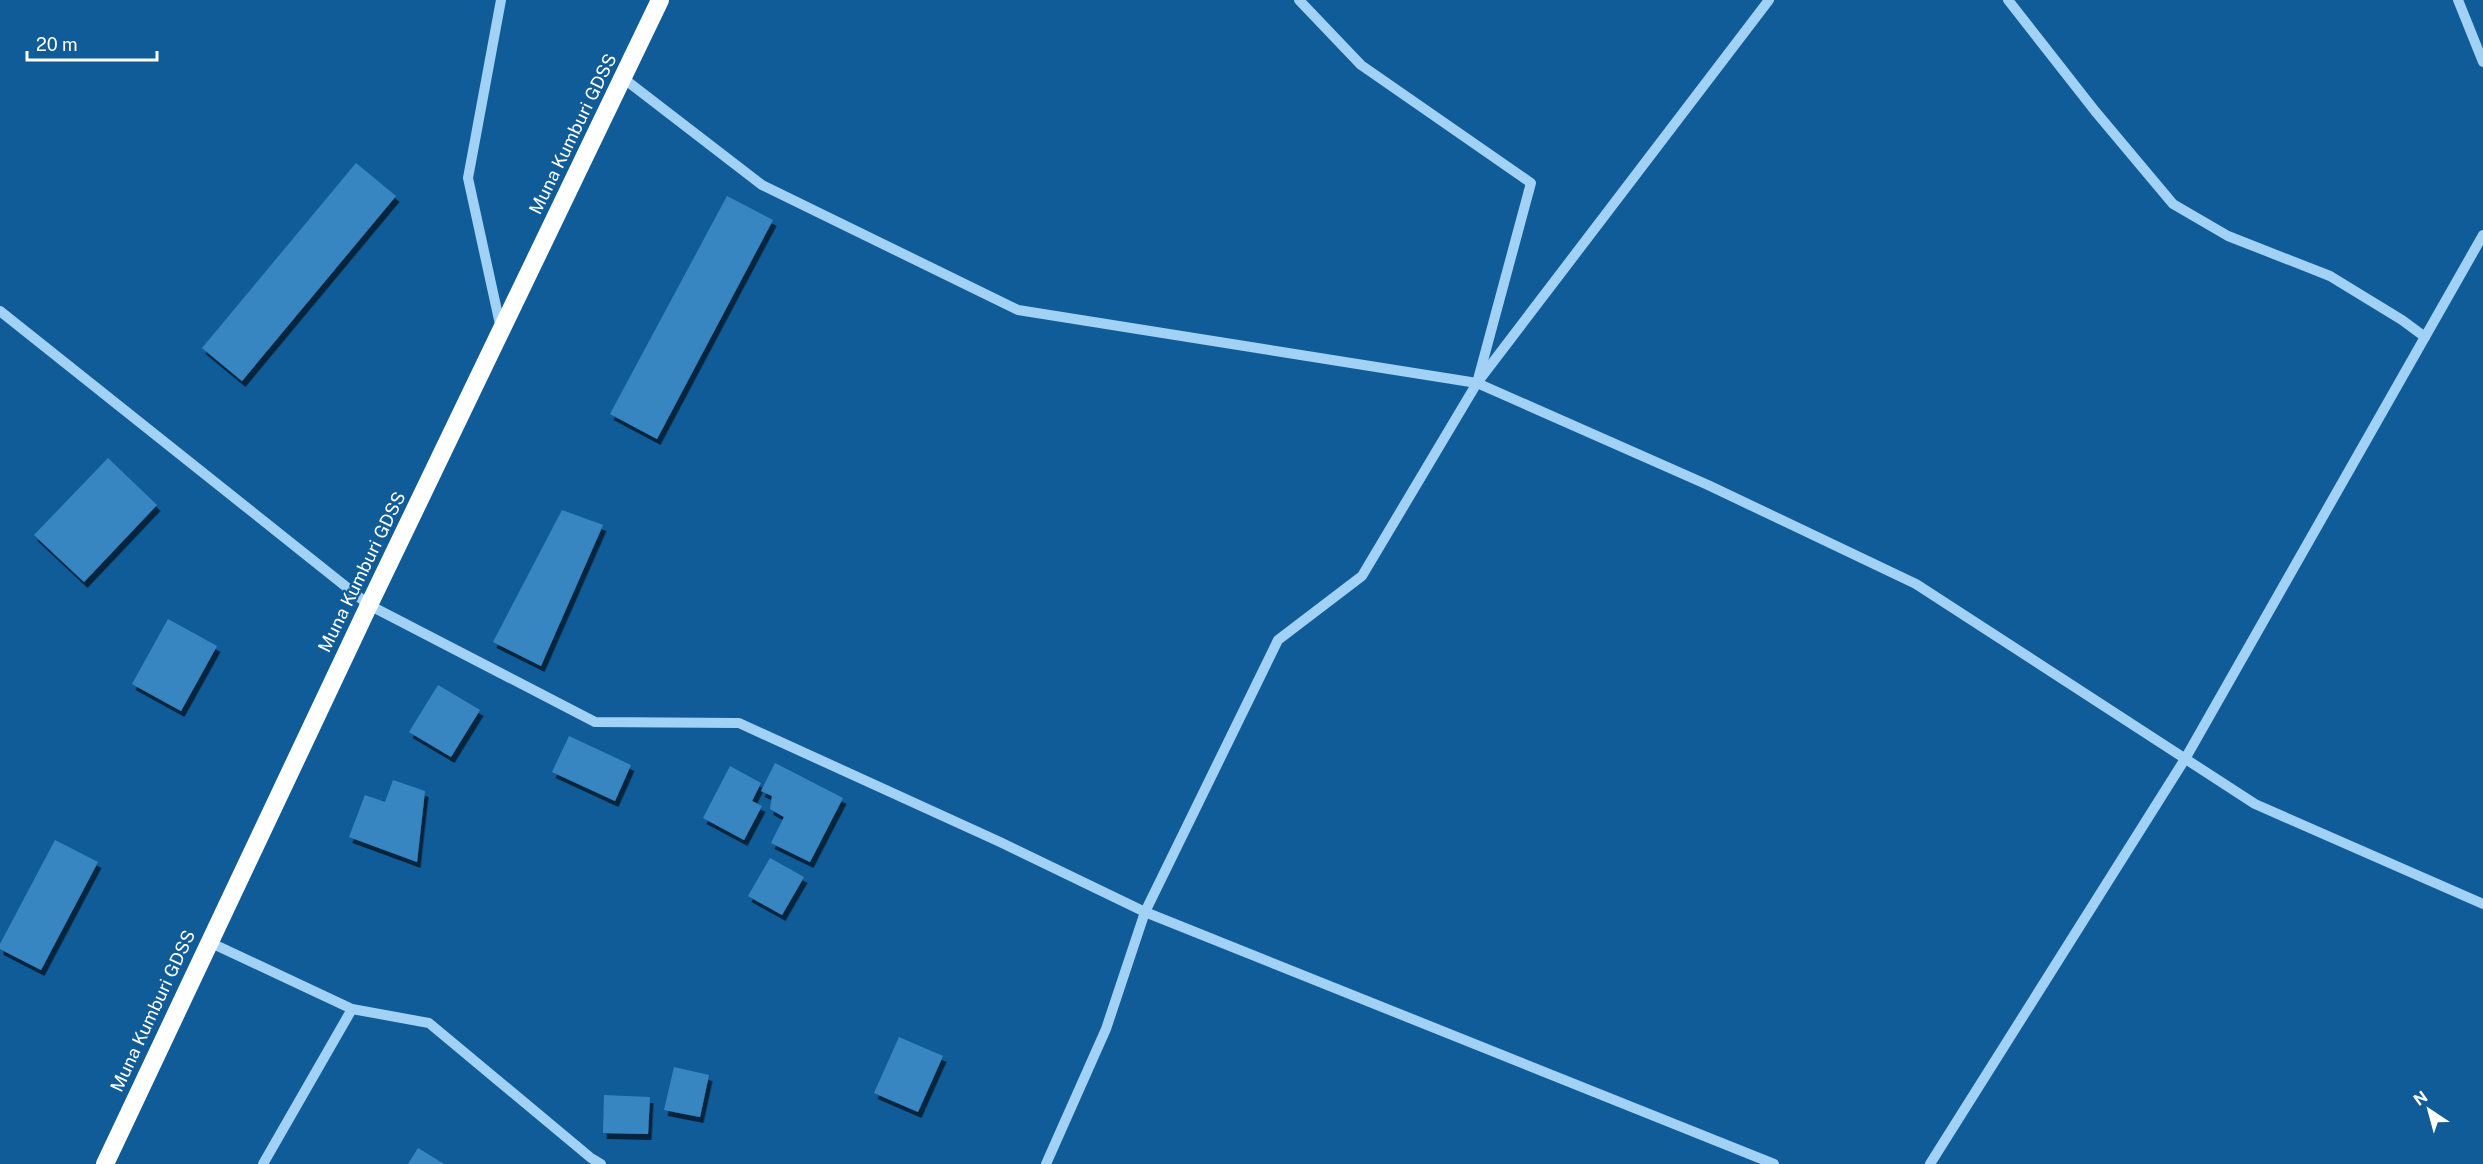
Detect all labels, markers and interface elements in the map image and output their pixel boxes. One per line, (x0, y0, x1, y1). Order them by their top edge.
scale bar (27, 24, 158, 62)
text: 20 m (36, 34, 78, 55)
street label: Muna Kumburi GDSS (525, 50, 621, 217)
street label: Muna Kumburi GDSS (314, 488, 410, 655)
street label: Muna Kumburi GDSS (106, 927, 199, 1095)
north arrow (2399, 1080, 2459, 1140)
text: N (2410, 1087, 2431, 1110)

